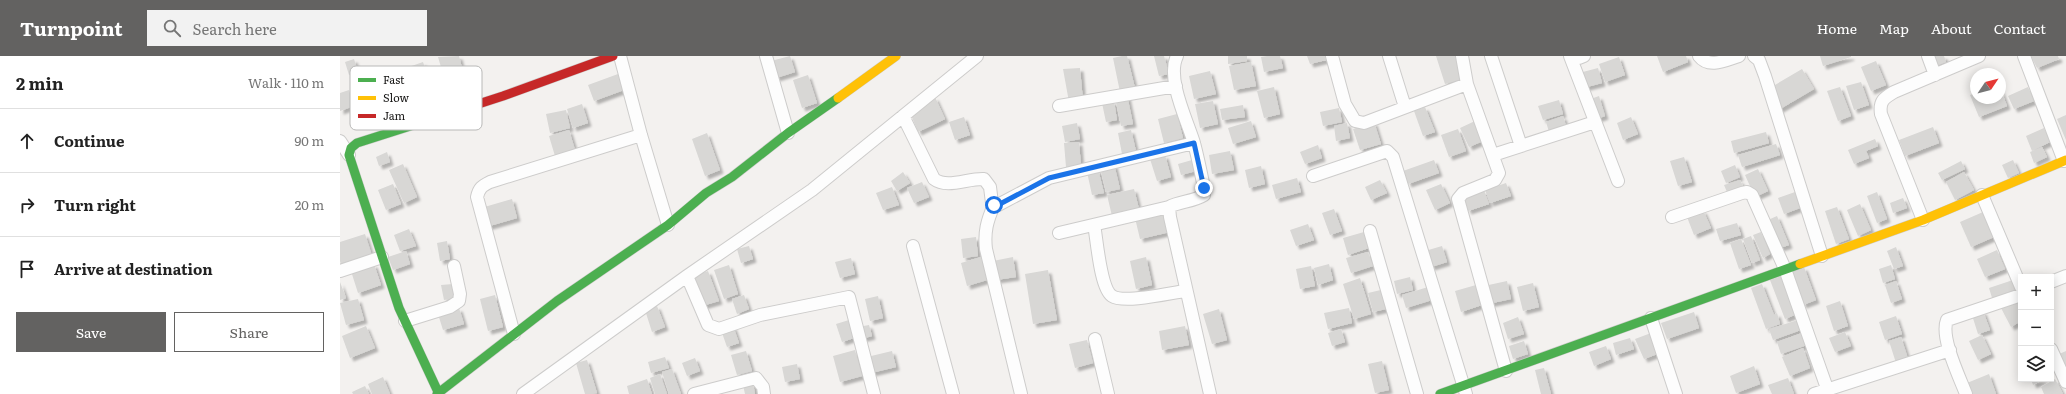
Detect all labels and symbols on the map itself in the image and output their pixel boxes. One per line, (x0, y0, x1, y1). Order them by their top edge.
legend (350, 66, 482, 130)
north arrow (1970, 68, 2006, 104)
text: Fast (383, 71, 405, 87)
text: Slow (383, 89, 409, 105)
text: Jam (383, 107, 406, 123)
route end (1195, 179, 1213, 197)
route start (985, 196, 1003, 214)

